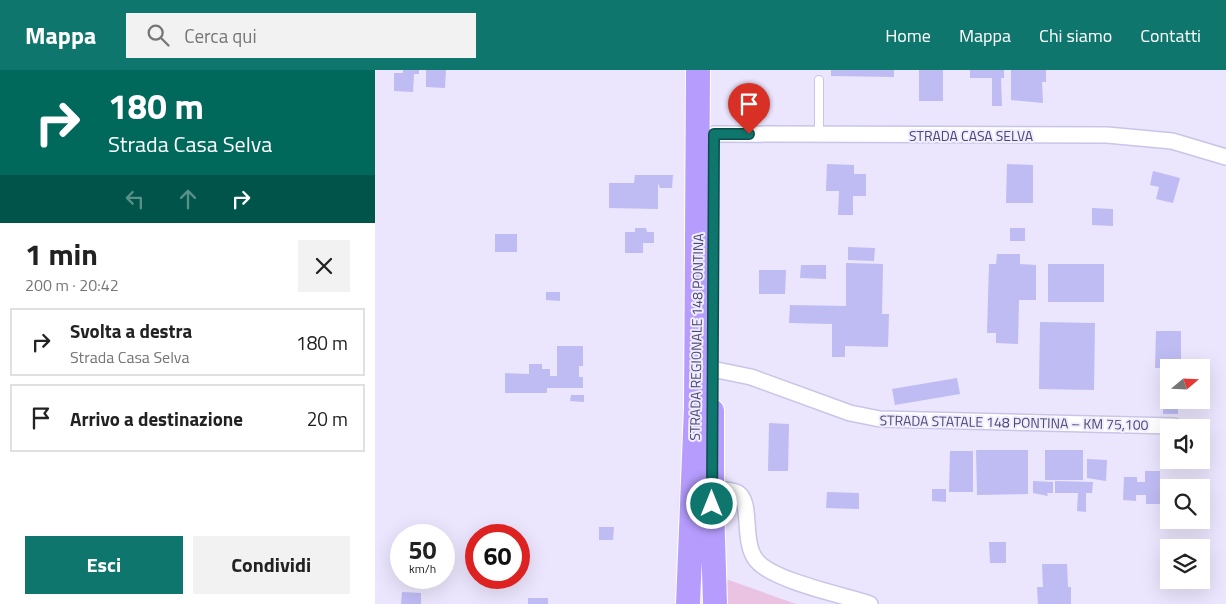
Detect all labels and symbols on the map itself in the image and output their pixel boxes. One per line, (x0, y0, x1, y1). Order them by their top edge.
pin (728, 83, 770, 134)
street label: STRADA CASA SELVA (909, 125, 1034, 146)
street label: STRADA REGIONALE 148 PONTINA (684, 233, 708, 441)
north arrow (1160, 359, 1210, 409)
street label: STRADA STATALE 148 PONTINA – KM 75,100 (879, 409, 1149, 435)
position arrow (685, 477, 737, 529)
speed limit sign: 60 (465, 524, 530, 589)

